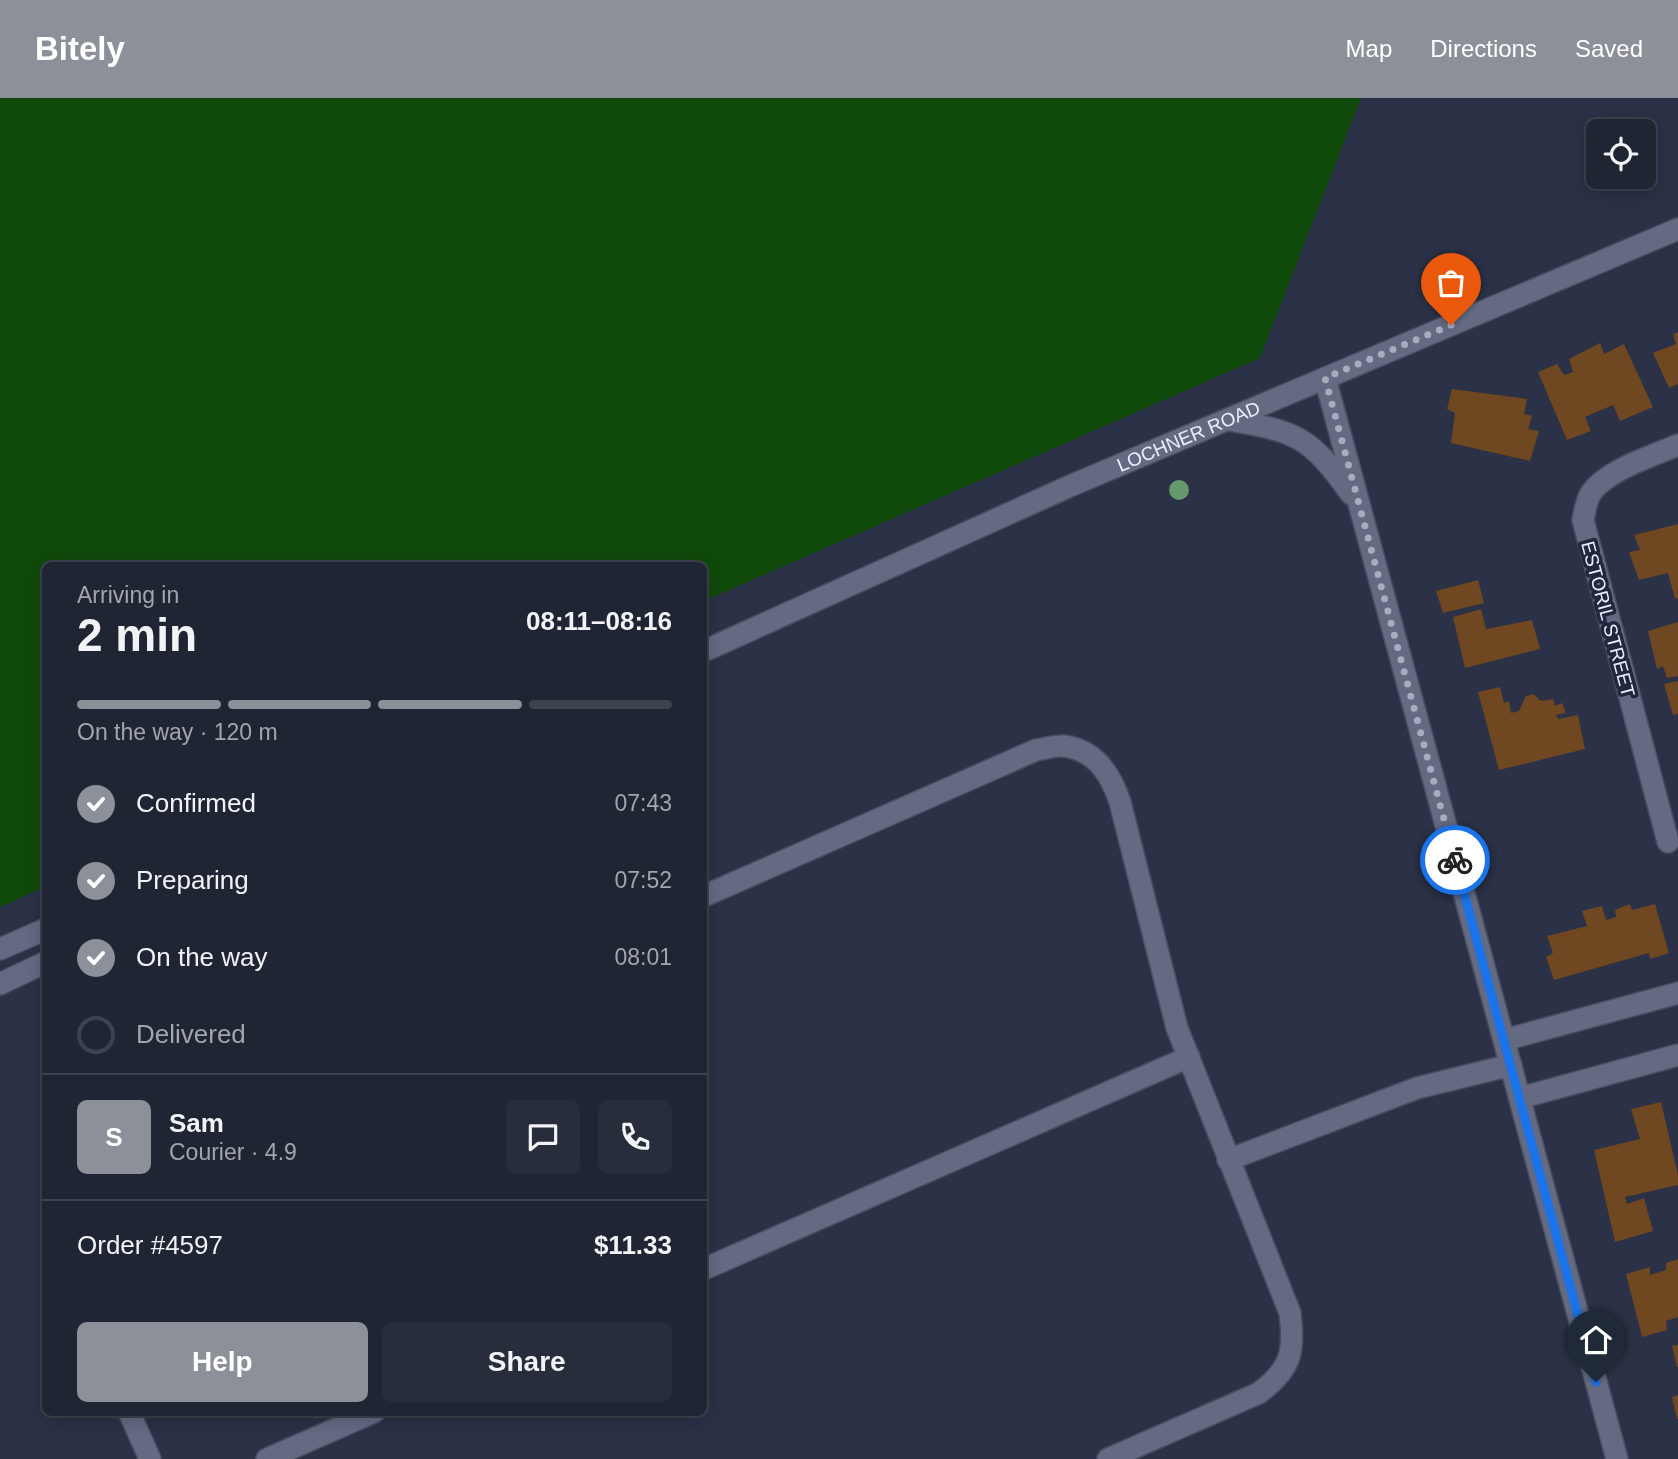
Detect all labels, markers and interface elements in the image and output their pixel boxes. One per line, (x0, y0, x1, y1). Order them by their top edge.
text: Bitely (35, 30, 125, 67)
text: Map (1346, 35, 1392, 62)
text: Directions (1430, 35, 1537, 62)
text: Saved (1575, 35, 1643, 62)
map controls (1586, 119, 1656, 189)
button: locate (1586, 119, 1656, 189)
pin (1421, 253, 1481, 325)
icon: bag (1432, 264, 1470, 302)
street label: LOCHNER ROAD (1114, 396, 1263, 475)
street label: ESTORIL STREET (1577, 539, 1639, 700)
text: Arriving in (77, 582, 179, 608)
text: 08:11–08:16 (526, 606, 672, 636)
text: 2 min (77, 609, 197, 661)
text: On the way · 120 m (77, 719, 278, 745)
icon: check (77, 785, 115, 823)
text: Confirmed (136, 788, 256, 818)
text: 07:43 (614, 790, 672, 816)
courier (1420, 825, 1490, 895)
icon: bike (1436, 841, 1474, 879)
icon: check (77, 862, 115, 900)
text: Preparing (136, 865, 249, 895)
text: 07:52 (614, 867, 672, 893)
icon: check (77, 939, 115, 977)
text: On the way (136, 942, 268, 972)
text: 08:01 (614, 944, 672, 970)
text: Delivered (136, 1019, 246, 1049)
button: chat (506, 1100, 580, 1174)
button: phone (598, 1100, 672, 1174)
text: Sam (169, 1108, 224, 1138)
text: S (105, 1122, 123, 1152)
text: Courier · 4.9 (169, 1139, 297, 1165)
text: Order #4597 (77, 1230, 223, 1260)
text: $11.33 (594, 1230, 672, 1260)
pin (1566, 1310, 1626, 1382)
icon: home (1577, 1321, 1615, 1359)
button: Help (77, 1322, 368, 1402)
button: Share (382, 1322, 672, 1402)

